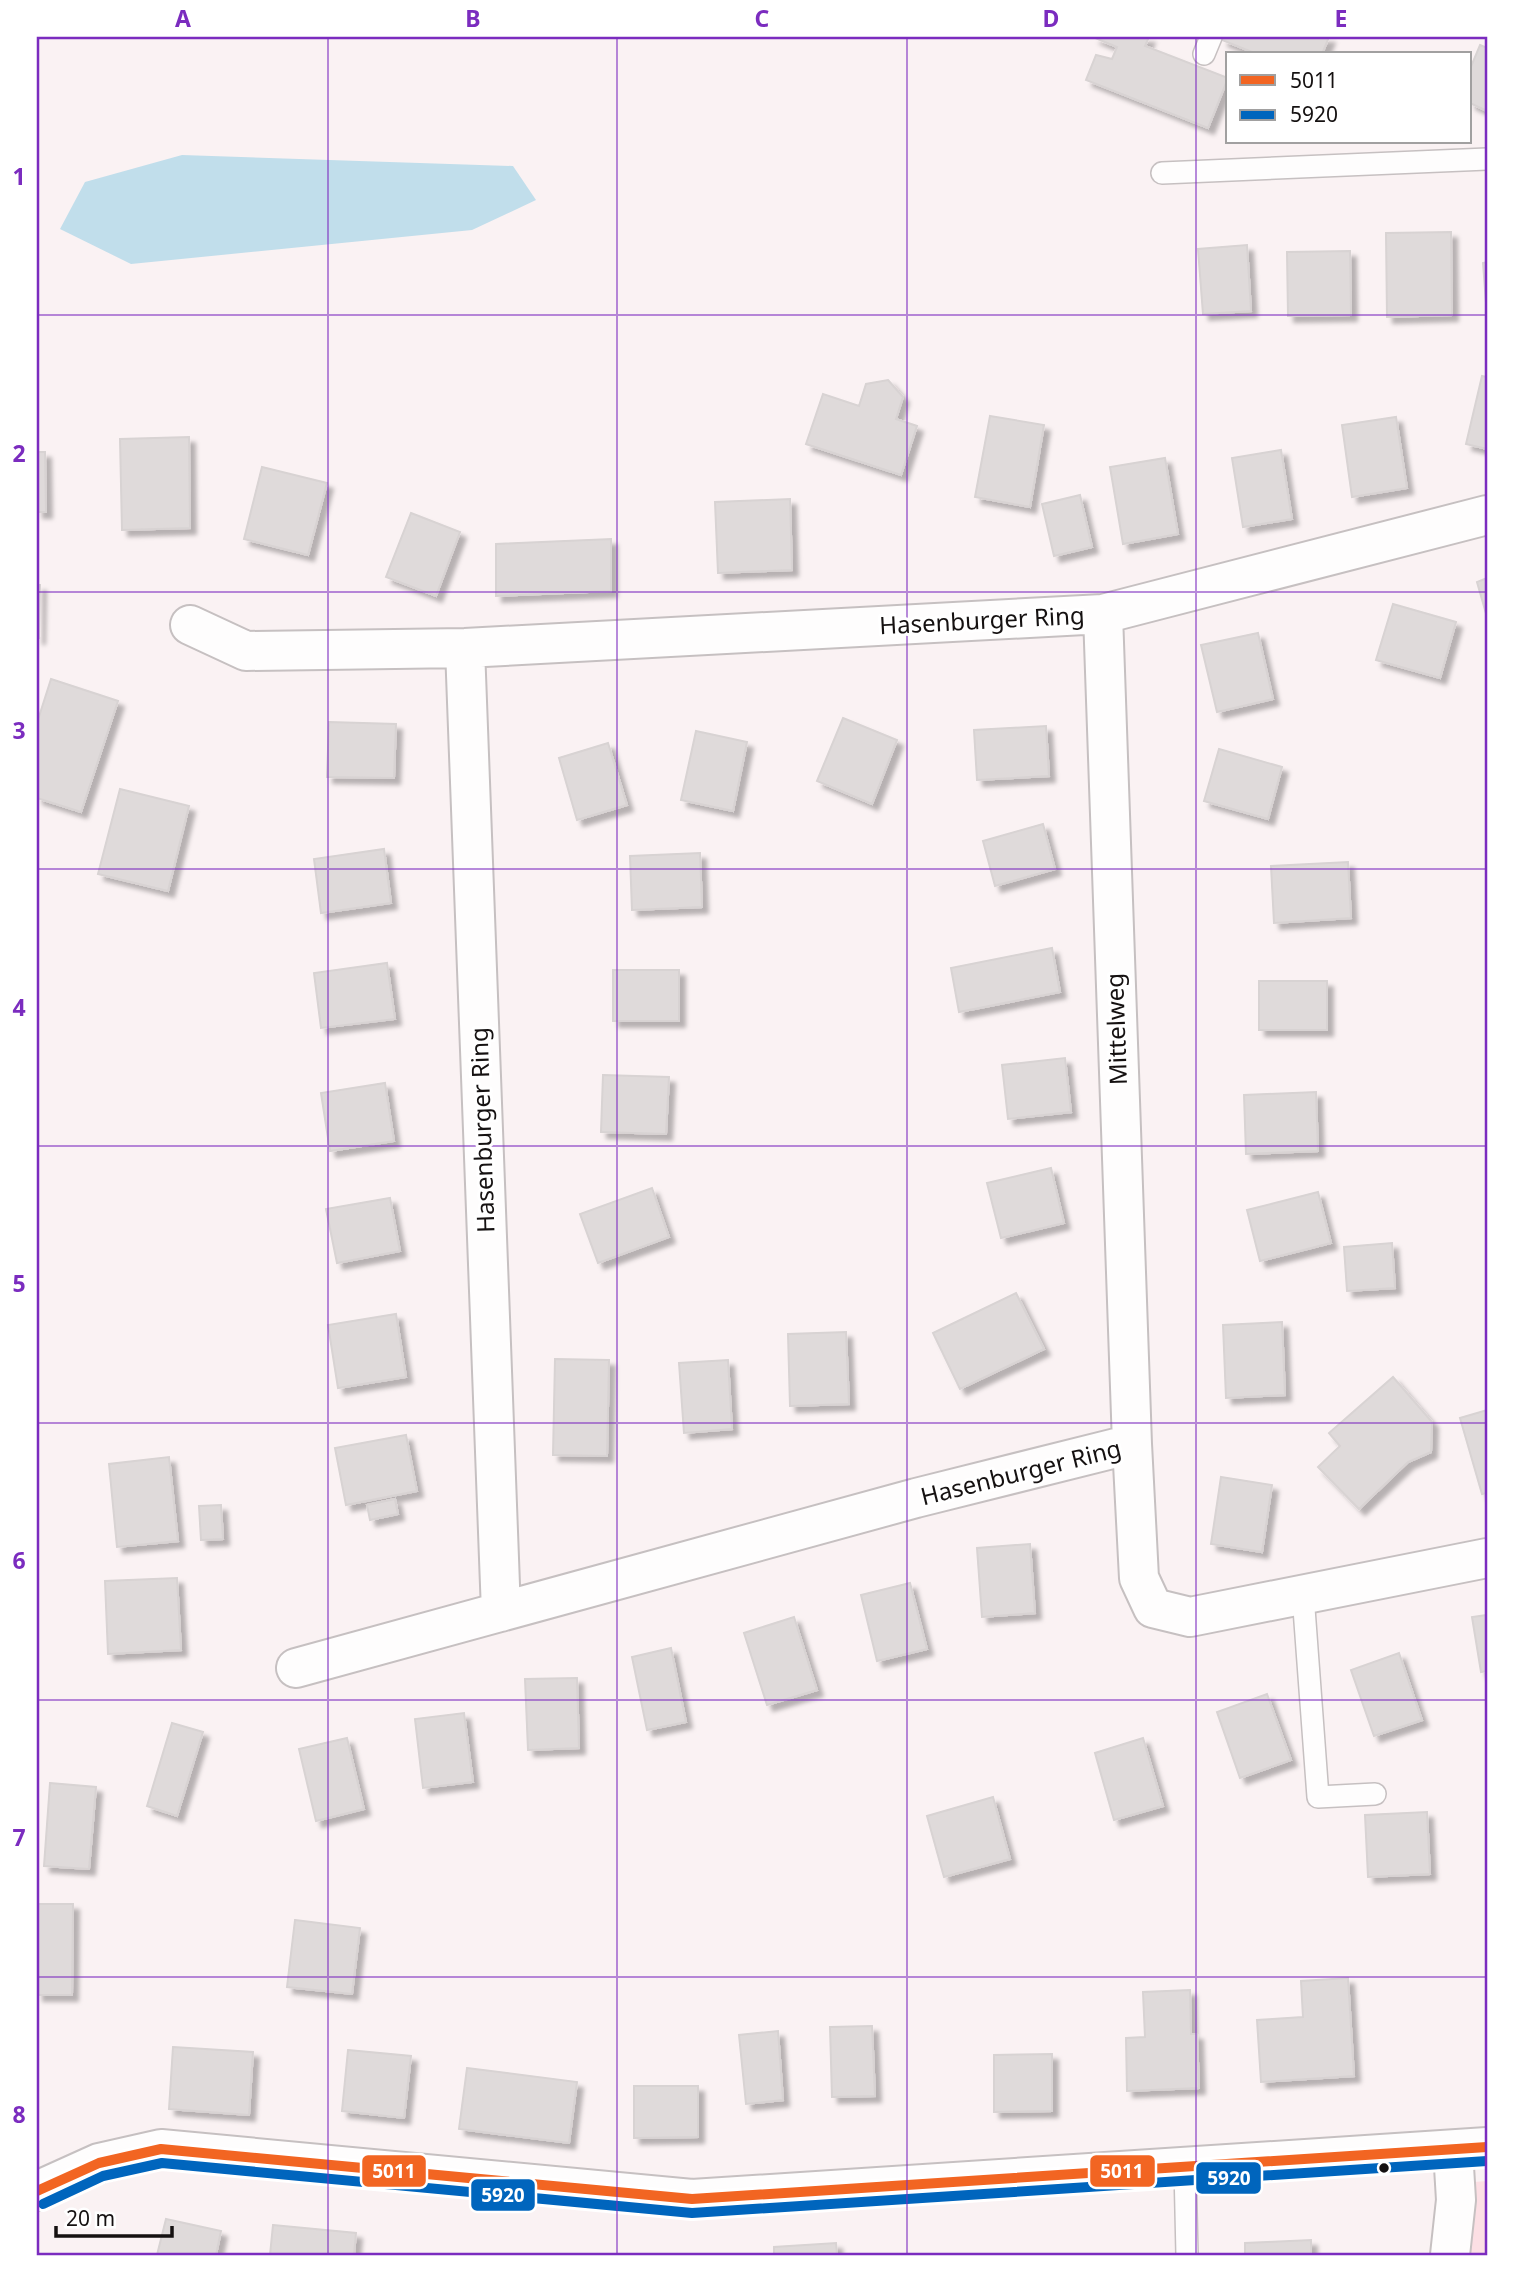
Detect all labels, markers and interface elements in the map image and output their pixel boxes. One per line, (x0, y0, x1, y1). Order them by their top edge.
text: A (175, 2, 191, 34)
text: B (465, 2, 481, 34)
text: C (755, 2, 770, 34)
text: D (1043, 2, 1059, 34)
text: E (1335, 2, 1347, 34)
legend (1226, 52, 1472, 144)
text: 5011 (1290, 66, 1338, 94)
text: 5920 (1290, 100, 1338, 128)
text: 1 (12, 160, 26, 192)
text: 2 (12, 437, 26, 469)
street label: Hasenburger Ring (878, 598, 1085, 641)
text: 3 (12, 714, 26, 746)
street label: Mittelweg (1097, 972, 1134, 1086)
text: 4 (12, 991, 26, 1023)
street label: Hasenburger Ring (461, 1027, 502, 1233)
text: 5 (12, 1267, 26, 1299)
street label: Hasenburger Ring (917, 1431, 1124, 1512)
text: 6 (12, 1544, 26, 1576)
text: 7 (12, 1821, 26, 1853)
text: 8 (12, 2098, 26, 2130)
line badge: 5011 (361, 2154, 427, 2188)
line badge: 5011 (1089, 2154, 1156, 2188)
text: 5011 (372, 2158, 416, 2184)
text: 5011 (1100, 2158, 1144, 2184)
line badge: 5920 (1195, 2161, 1262, 2195)
unlabelled marker (1377, 2161, 1391, 2175)
text: 5920 (1207, 2165, 1251, 2191)
line badge: 5920 (470, 2178, 536, 2212)
text: 5920 (481, 2182, 525, 2208)
scale bar (56, 2194, 172, 2238)
text: 20 m (66, 2204, 115, 2232)

